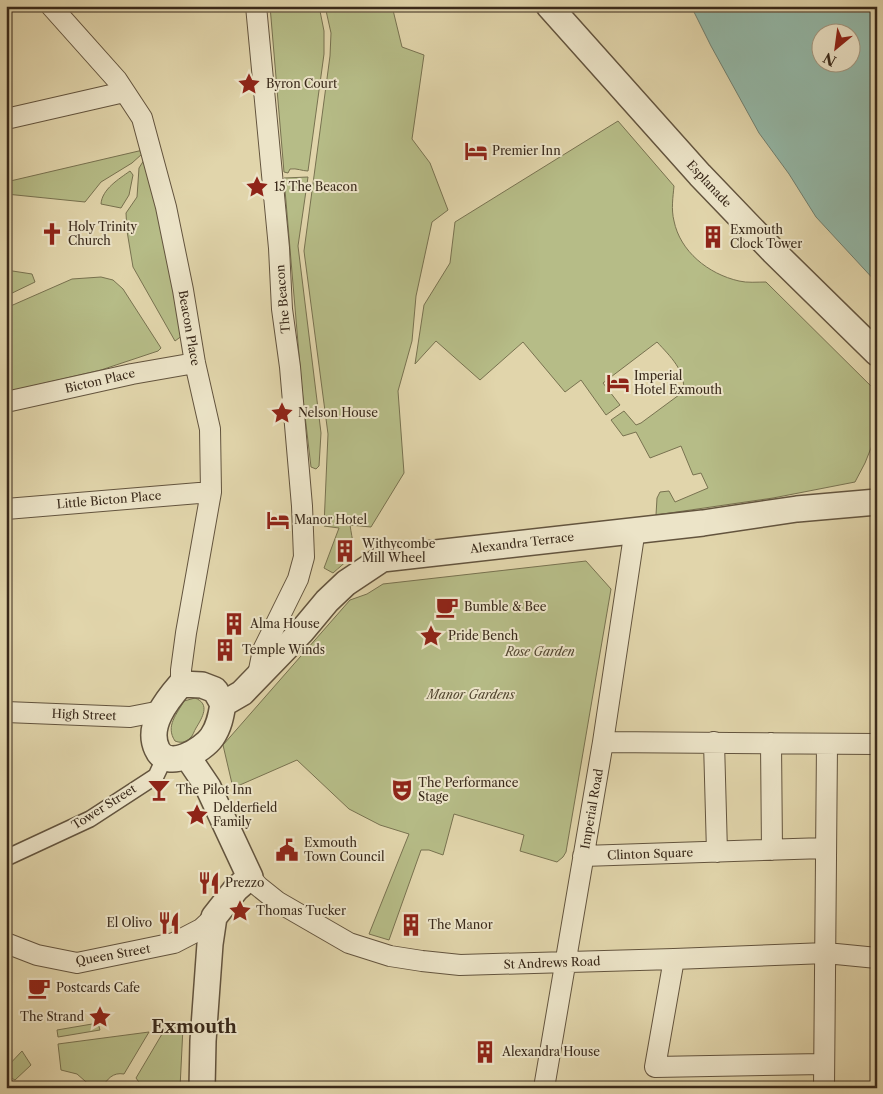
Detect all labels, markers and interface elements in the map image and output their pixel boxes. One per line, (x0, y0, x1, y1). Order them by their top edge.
north arrow (810, 22, 860, 72)
text: N (820, 49, 839, 70)
place icon: Byron Court (236, 71, 262, 97)
place label: Byron Court (266, 76, 338, 91)
hotel icon: Premier Inn (463, 138, 489, 164)
place label: Premier Inn (492, 143, 561, 158)
street label: Esplanade (684, 157, 735, 210)
place icon: 15 The Beacon (244, 174, 270, 200)
place label: 15 The Beacon (274, 179, 358, 194)
place label: Holy Trinity Church (68, 219, 137, 248)
church icon: Holy Trinity Church (39, 221, 65, 247)
place label: Exmouth Clock Tower (730, 222, 802, 251)
building icon: Exmouth Clock Tower (700, 224, 726, 250)
street label: The Beacon (272, 264, 293, 334)
street label: Beacon Place (175, 289, 204, 367)
street label: Bicton Place (63, 365, 137, 396)
place label: Imperial Hotel Exmouth (634, 368, 723, 397)
hotel icon: Imperial Hotel Exmouth (605, 370, 631, 396)
place icon: Nelson House (269, 400, 295, 426)
place label: Nelson House (298, 405, 378, 420)
street label: Little Bicton Place (56, 487, 162, 512)
hotel icon: Manor Hotel (265, 507, 291, 533)
place label: Manor Hotel (294, 512, 368, 527)
street label: Alexandra Terrace (468, 529, 575, 556)
place label: Withycombe Mill Wheel (361, 536, 436, 565)
building icon: Withycombe Mill Wheel (332, 538, 358, 564)
cafe icon: Bumble & Bee (434, 594, 460, 620)
place label: Bumble & Bee (464, 599, 547, 614)
building icon: Alma House (221, 611, 247, 637)
place label: Alma House (249, 616, 320, 631)
place icon: Pride Bench (418, 623, 444, 649)
place label: Pride Bench (448, 628, 519, 643)
building icon: Temple Winds (212, 637, 238, 663)
place label: Temple Winds (242, 642, 325, 657)
park label: Rose Garden (504, 644, 575, 659)
park label: Manor Gardens (425, 687, 516, 702)
street label: High Street (51, 706, 118, 723)
street label: Imperial Road (577, 767, 606, 850)
place label: The Performance Stage (418, 775, 519, 804)
bar icon: The Pilot Inn (146, 777, 172, 803)
theatre icon: The Performance Stage (389, 777, 415, 803)
street label: Tower Street (69, 780, 139, 832)
place label: The Pilot Inn (176, 782, 252, 797)
place label: Delderfield Family (213, 800, 278, 829)
place icon: Delderfield Family (184, 802, 210, 828)
place label: Exmouth Town Council (304, 835, 385, 864)
public building icon: Exmouth Town Council (274, 837, 300, 863)
street label: Clinton Square (607, 844, 694, 862)
restaurant icon: Prezzo (196, 870, 222, 896)
place label: Prezzo (225, 875, 264, 890)
place icon: Thomas Tucker (227, 898, 253, 924)
place label: Thomas Tucker (256, 903, 346, 918)
restaurant icon: El Olivo (156, 910, 182, 936)
building icon: The Manor (398, 912, 424, 938)
place label: El Olivo (106, 915, 152, 930)
place label: The Manor (428, 917, 493, 932)
street label: Queen Street (74, 940, 152, 968)
street label: St Andrews Road (503, 953, 601, 972)
cafe icon: Postcards Cafe (26, 975, 52, 1001)
place label: Postcards Cafe (56, 980, 140, 995)
place icon: The Strand (87, 1004, 113, 1030)
place label: The Strand (20, 1009, 85, 1024)
district label: Exmouth (151, 1016, 237, 1038)
building icon: Alexandra House (472, 1039, 498, 1065)
place label: Alexandra House (501, 1044, 600, 1059)

